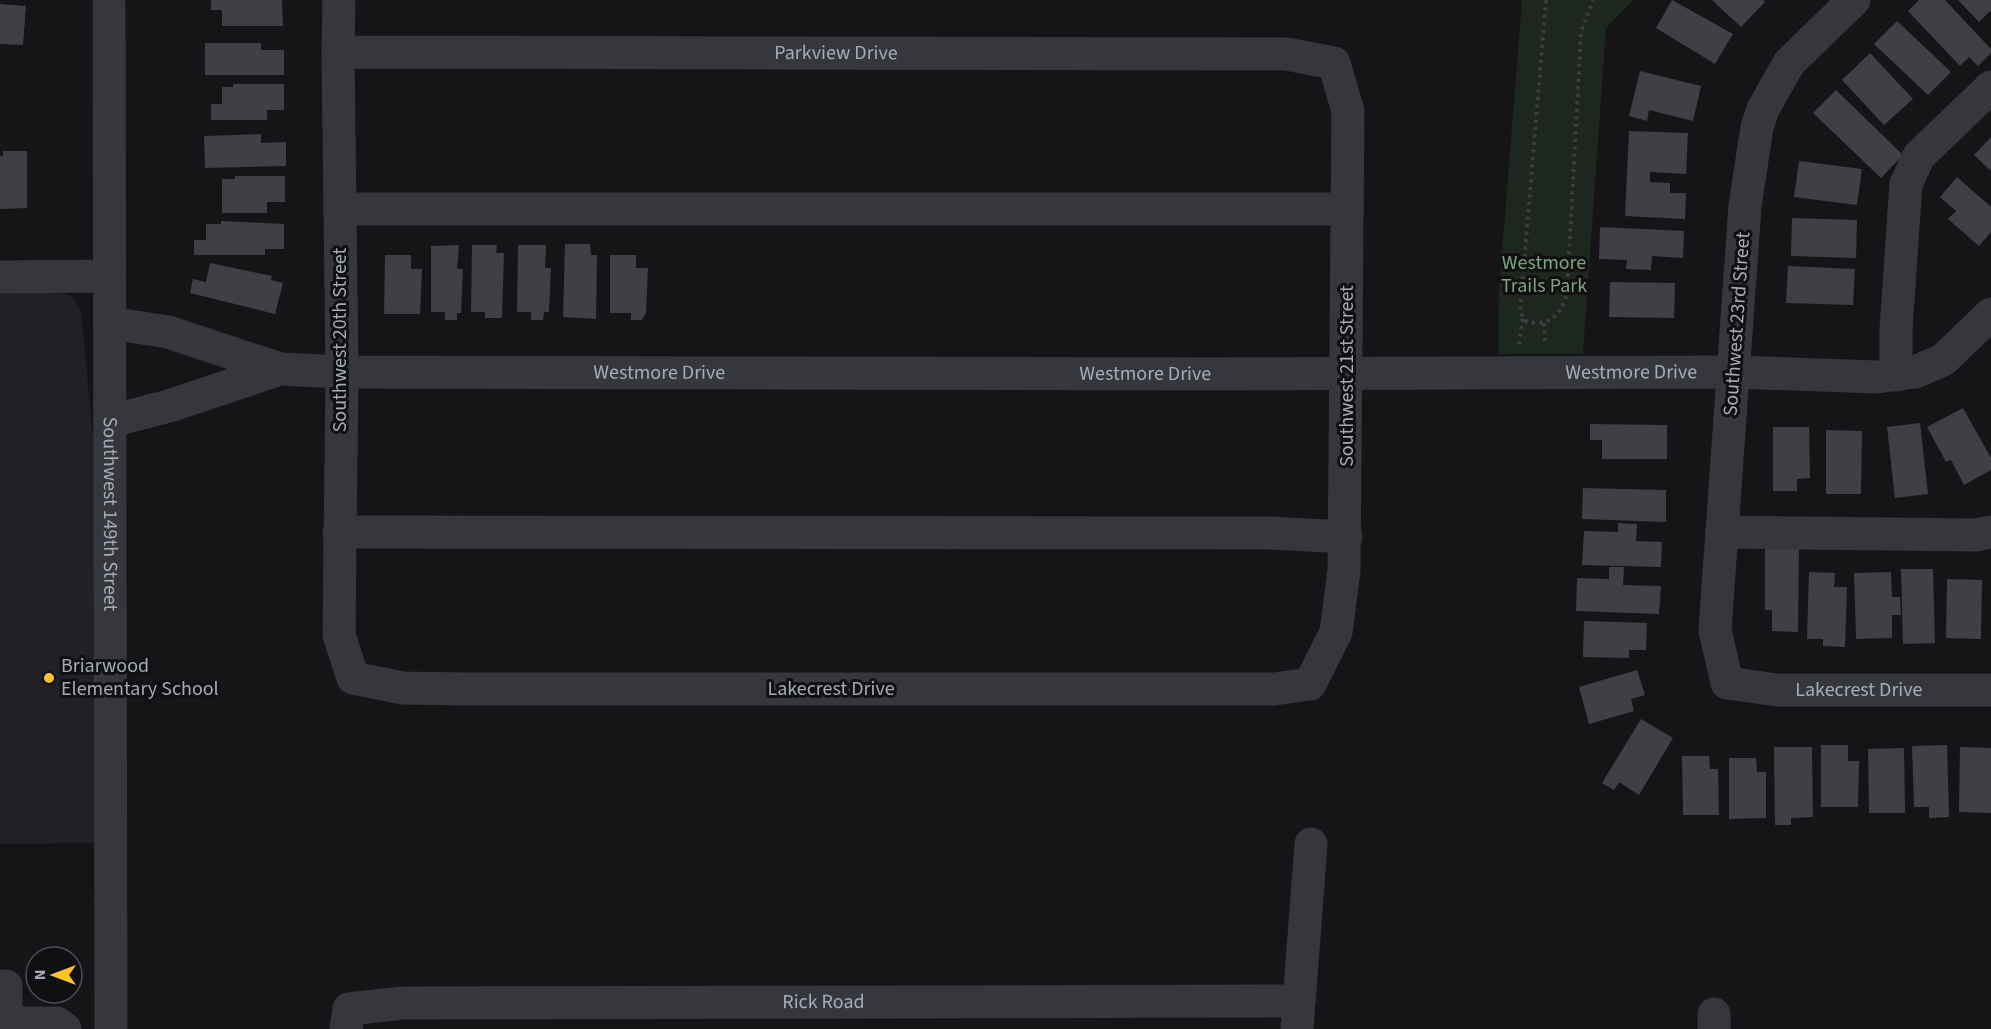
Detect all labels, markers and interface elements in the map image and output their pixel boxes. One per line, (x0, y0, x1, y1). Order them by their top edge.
street label: Parkview Drive (774, 39, 898, 67)
street label: Southwest 23rd Street (1717, 231, 1757, 417)
street label: Southwest 20th Street (326, 247, 354, 432)
park label: Westmore Trails Park (1501, 249, 1587, 300)
street label: Southwest 21st Street (1333, 285, 1361, 467)
street label: Westmore Drive (1565, 358, 1697, 387)
street label: Westmore Drive (593, 359, 725, 387)
street label: Westmore Drive (1079, 360, 1211, 388)
street label: Southwest 149th Street (96, 417, 124, 612)
place label: Briarwood Elementary School (61, 652, 219, 703)
marker: Briarwood Elementary School (42, 671, 56, 685)
street label: Lakecrest Drive (767, 675, 895, 703)
street label: Lakecrest Drive (1795, 676, 1923, 704)
north arrow (24, 945, 84, 1005)
text: N (29, 970, 51, 980)
street label: Rick Road (782, 988, 865, 1016)

